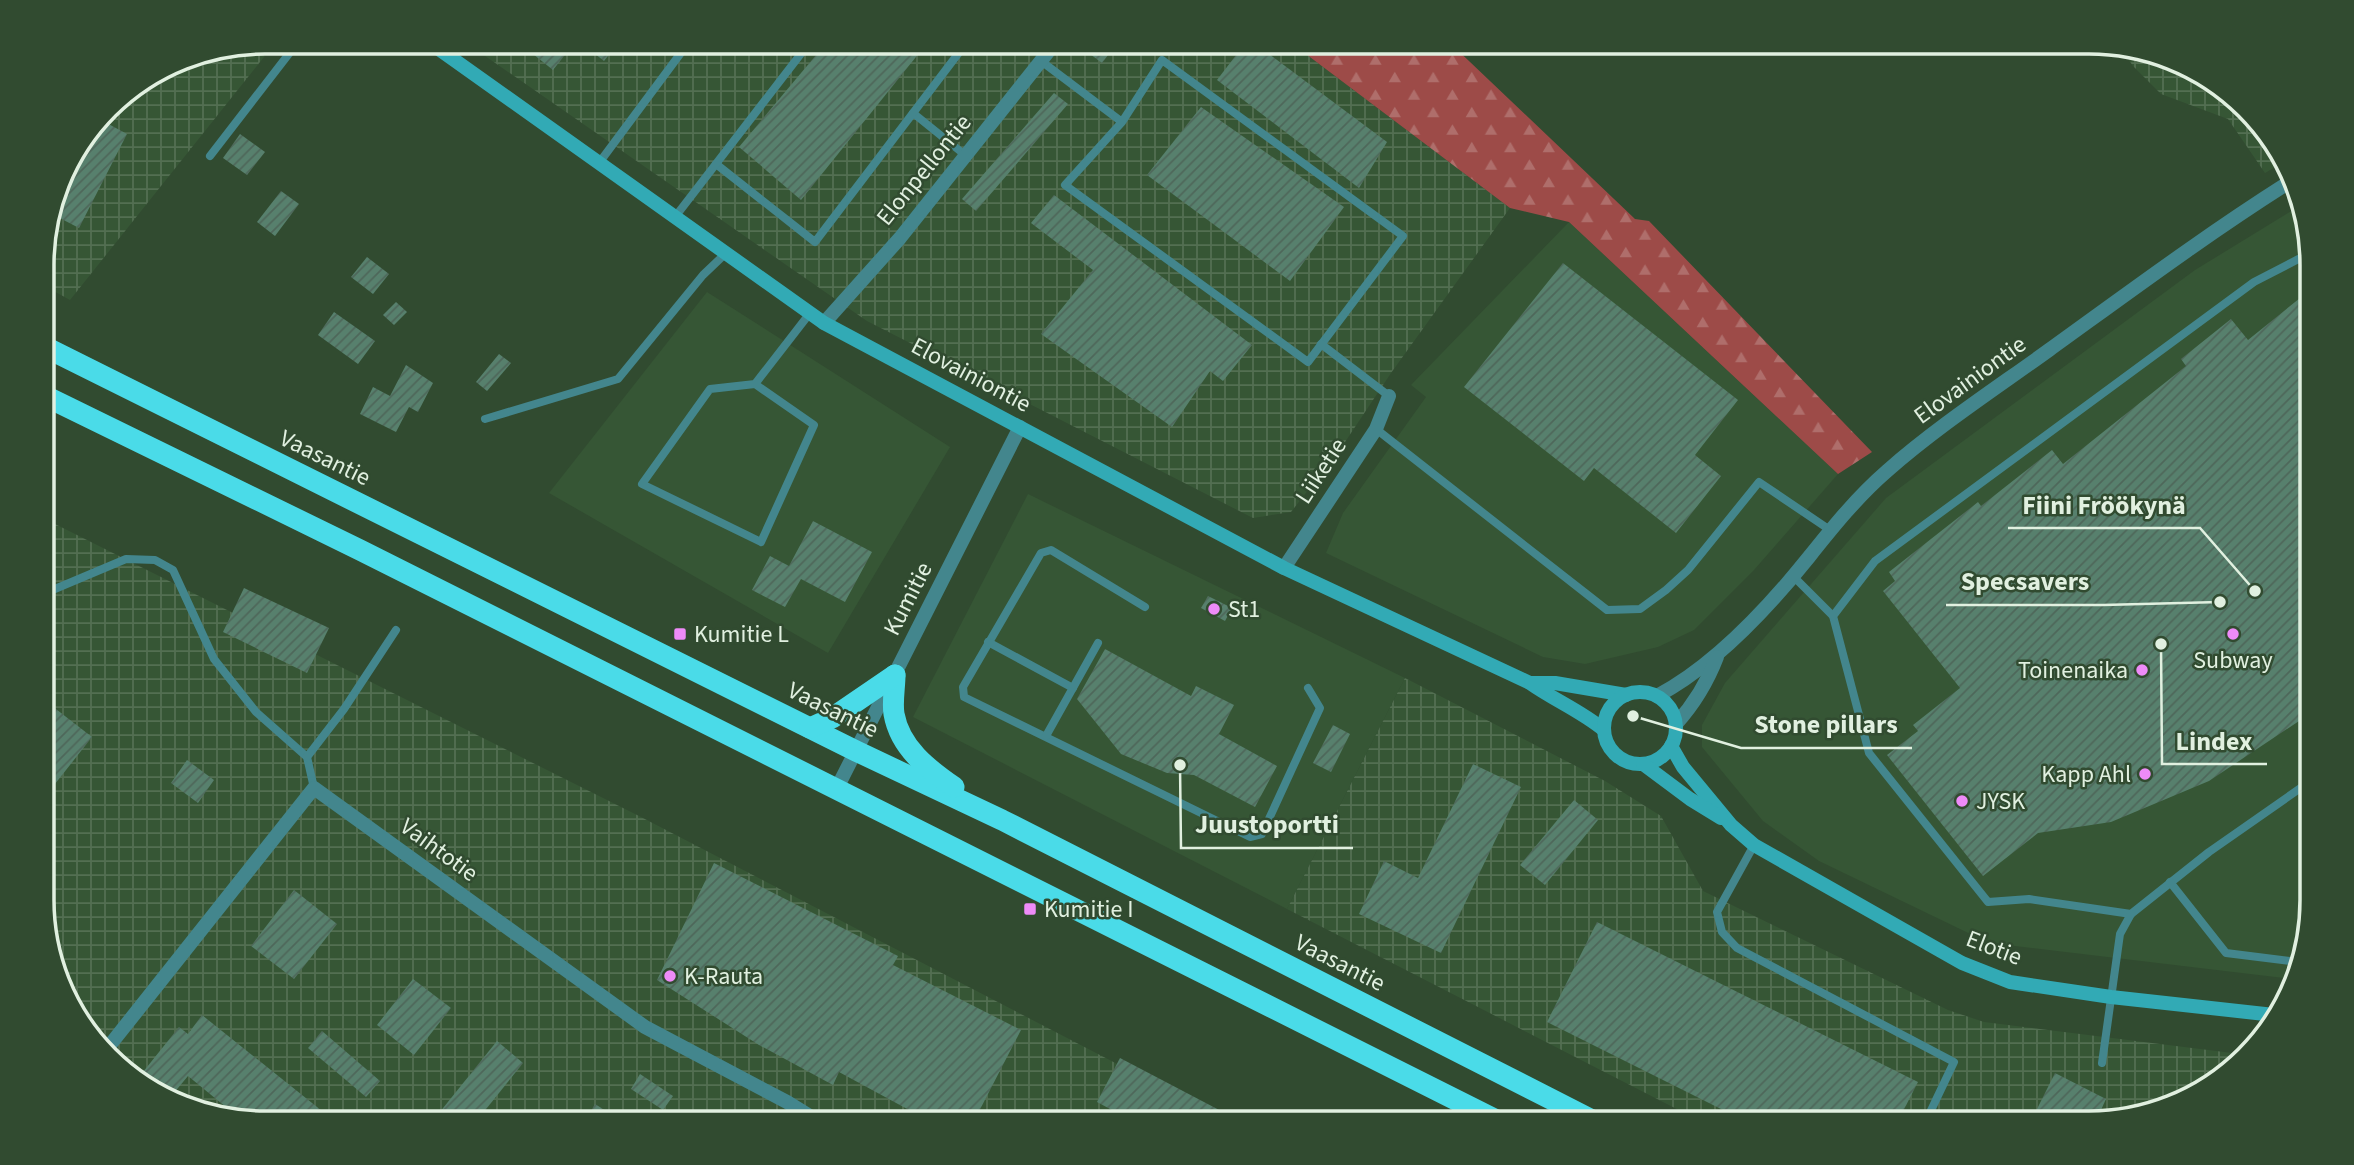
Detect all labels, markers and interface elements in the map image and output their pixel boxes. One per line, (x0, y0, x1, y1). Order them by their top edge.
street label: Elonpellontie (868, 107, 980, 233)
street label: Elovainiontie (1907, 327, 2033, 433)
street label: Elovainiontie (905, 329, 1037, 421)
street label: Vaasantie (274, 421, 376, 495)
street label: Liiketie (1287, 431, 1355, 511)
callout: Fiini Fröökynä (2008, 481, 2200, 528)
text: Fiini Fröökynä (2022, 487, 2186, 524)
street label: Kumitie (875, 556, 941, 642)
callout: Specsavers (1946, 558, 2103, 605)
text: Specsavers (1961, 563, 2089, 600)
place label: St1 (1228, 592, 1260, 627)
marker: St1 (1206, 601, 1222, 617)
place label: Kumitie L (694, 617, 789, 652)
marker: Kumitie L (672, 626, 688, 642)
marker: Subway (2225, 626, 2241, 642)
place label: Subway (2193, 643, 2273, 678)
place label: Toinenaika (2018, 653, 2128, 688)
marker: Toinenaika (2134, 662, 2150, 678)
street label: Vaasantie (782, 673, 884, 747)
callout: Stone pillars (1741, 701, 1912, 748)
text: Stone pillars (1754, 706, 1898, 743)
callout: Lindex (2162, 717, 2267, 764)
text: Lindex (2176, 723, 2252, 760)
place label: Kapp Ahl (2041, 757, 2131, 792)
marker: Kapp Ahl (2137, 766, 2153, 782)
place label: JYSK (1976, 784, 2025, 819)
marker: JYSK (1954, 793, 1970, 809)
callout: Juustoportti (1181, 801, 1353, 848)
text: Juustoportti (1195, 806, 1339, 843)
street label: Vaihtotie (393, 810, 485, 890)
place label: Kumitie I (1044, 892, 1133, 927)
marker: Kumitie I (1022, 901, 1038, 917)
street label: Elotie (1961, 921, 2027, 975)
street label: Vaasantie (1289, 925, 1391, 1001)
place label: K-Rauta (684, 959, 763, 994)
marker: K-Rauta (662, 968, 678, 984)

